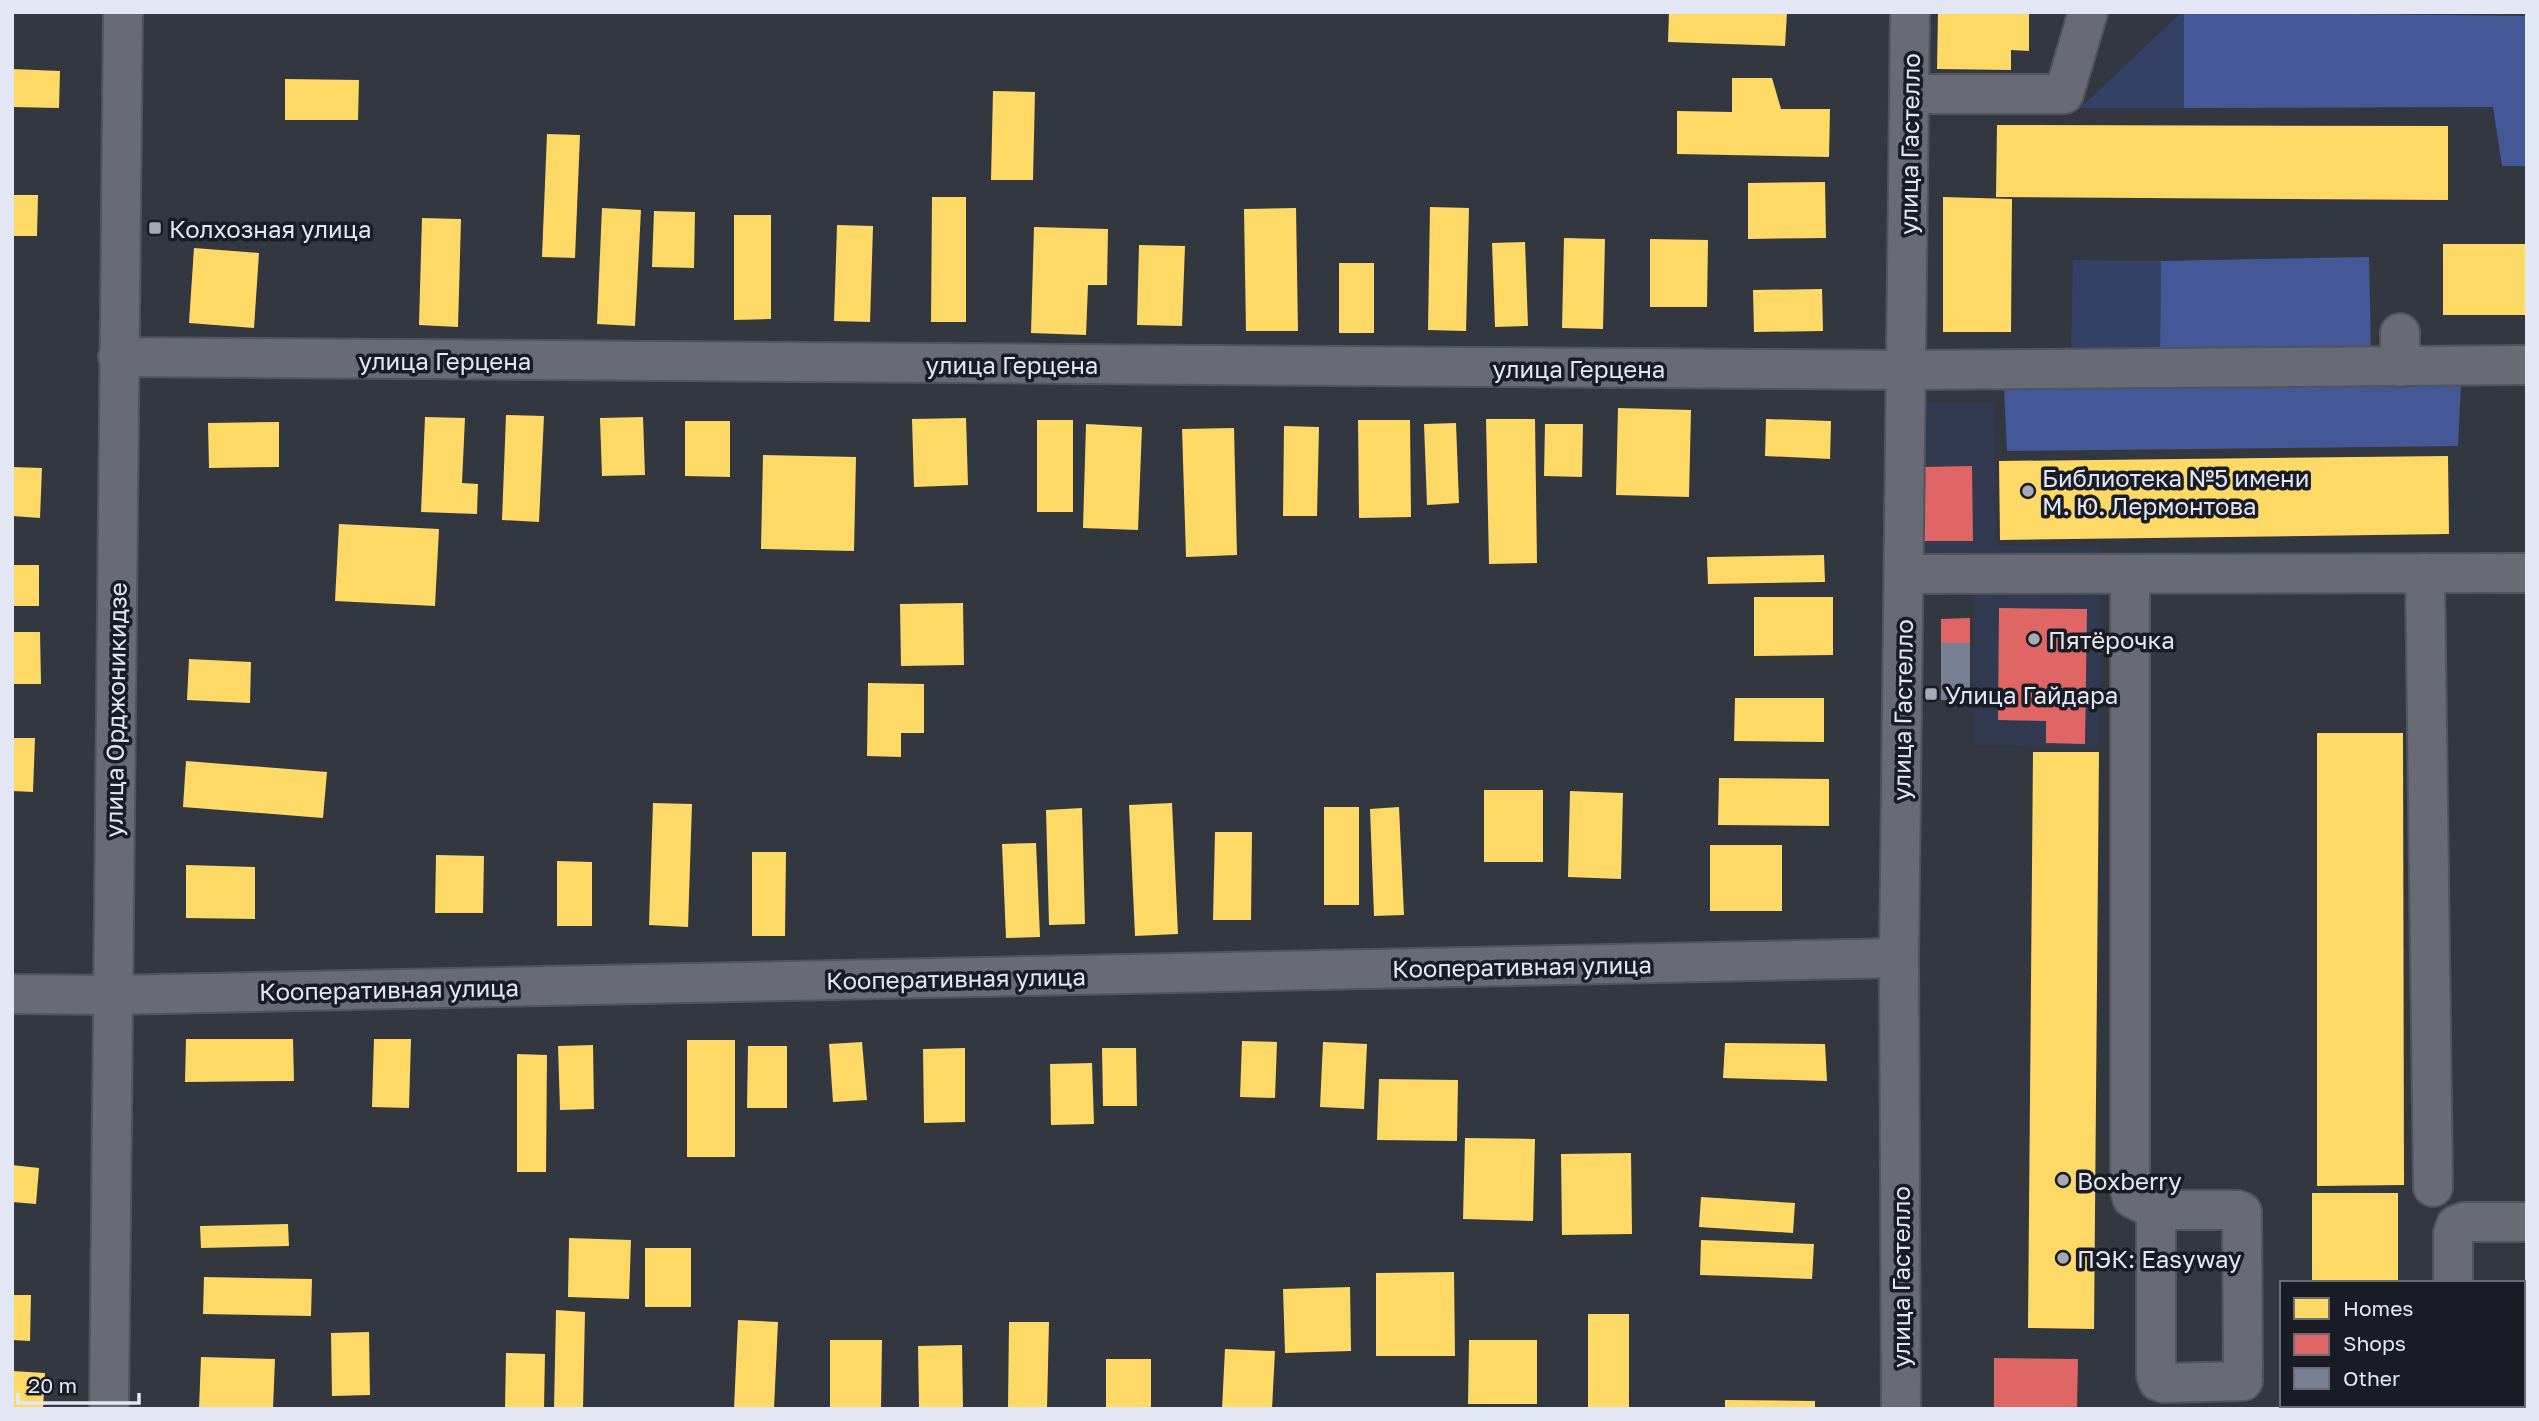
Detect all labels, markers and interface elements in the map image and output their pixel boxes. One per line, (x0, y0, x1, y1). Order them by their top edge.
street label: улица Гастелло (1893, 53, 1925, 235)
place label: Колхозная улица (169, 214, 371, 243)
marker: Колхозная улица (147, 220, 163, 236)
street label: улица Герцена (359, 346, 531, 375)
street label: улица Герцена (926, 350, 1098, 379)
street label: улица Герцена (1493, 354, 1665, 383)
place label: Библиотека №5 имени М. Ю. Лермонтова (2042, 463, 2309, 520)
marker: Библиотека №5 имени М. Ю. Лермонтова (2020, 483, 2036, 499)
street label: улица Орджоникидзе (98, 582, 132, 838)
street label: улица Гастелло (1886, 619, 1918, 801)
place label: Пятёрочка (2048, 625, 2175, 654)
marker: Пятёрочка (2026, 631, 2042, 647)
place label: Улица Гайдара (1945, 680, 2118, 709)
marker: Улица Гайдара (1923, 686, 1939, 702)
street label: Кооперативная улица (1392, 949, 1652, 983)
street label: Кооперативная улица (826, 961, 1086, 995)
street label: Кооперативная улица (259, 972, 519, 1006)
place label: Boxberry (2077, 1166, 2182, 1195)
marker: Boxberry (2055, 1172, 2071, 1188)
street label: улица Гастелло (1886, 1186, 1915, 1368)
place label: ПЭК: Easyway (2077, 1244, 2241, 1273)
marker: ПЭК: Easyway (2055, 1250, 2071, 1266)
legend (2280, 1281, 2525, 1407)
text: Homes (2343, 1295, 2413, 1321)
text: Shops (2343, 1330, 2406, 1356)
scale bar (18, 1362, 138, 1406)
text: Other (2343, 1365, 2400, 1391)
text: 20 m (28, 1372, 77, 1398)

